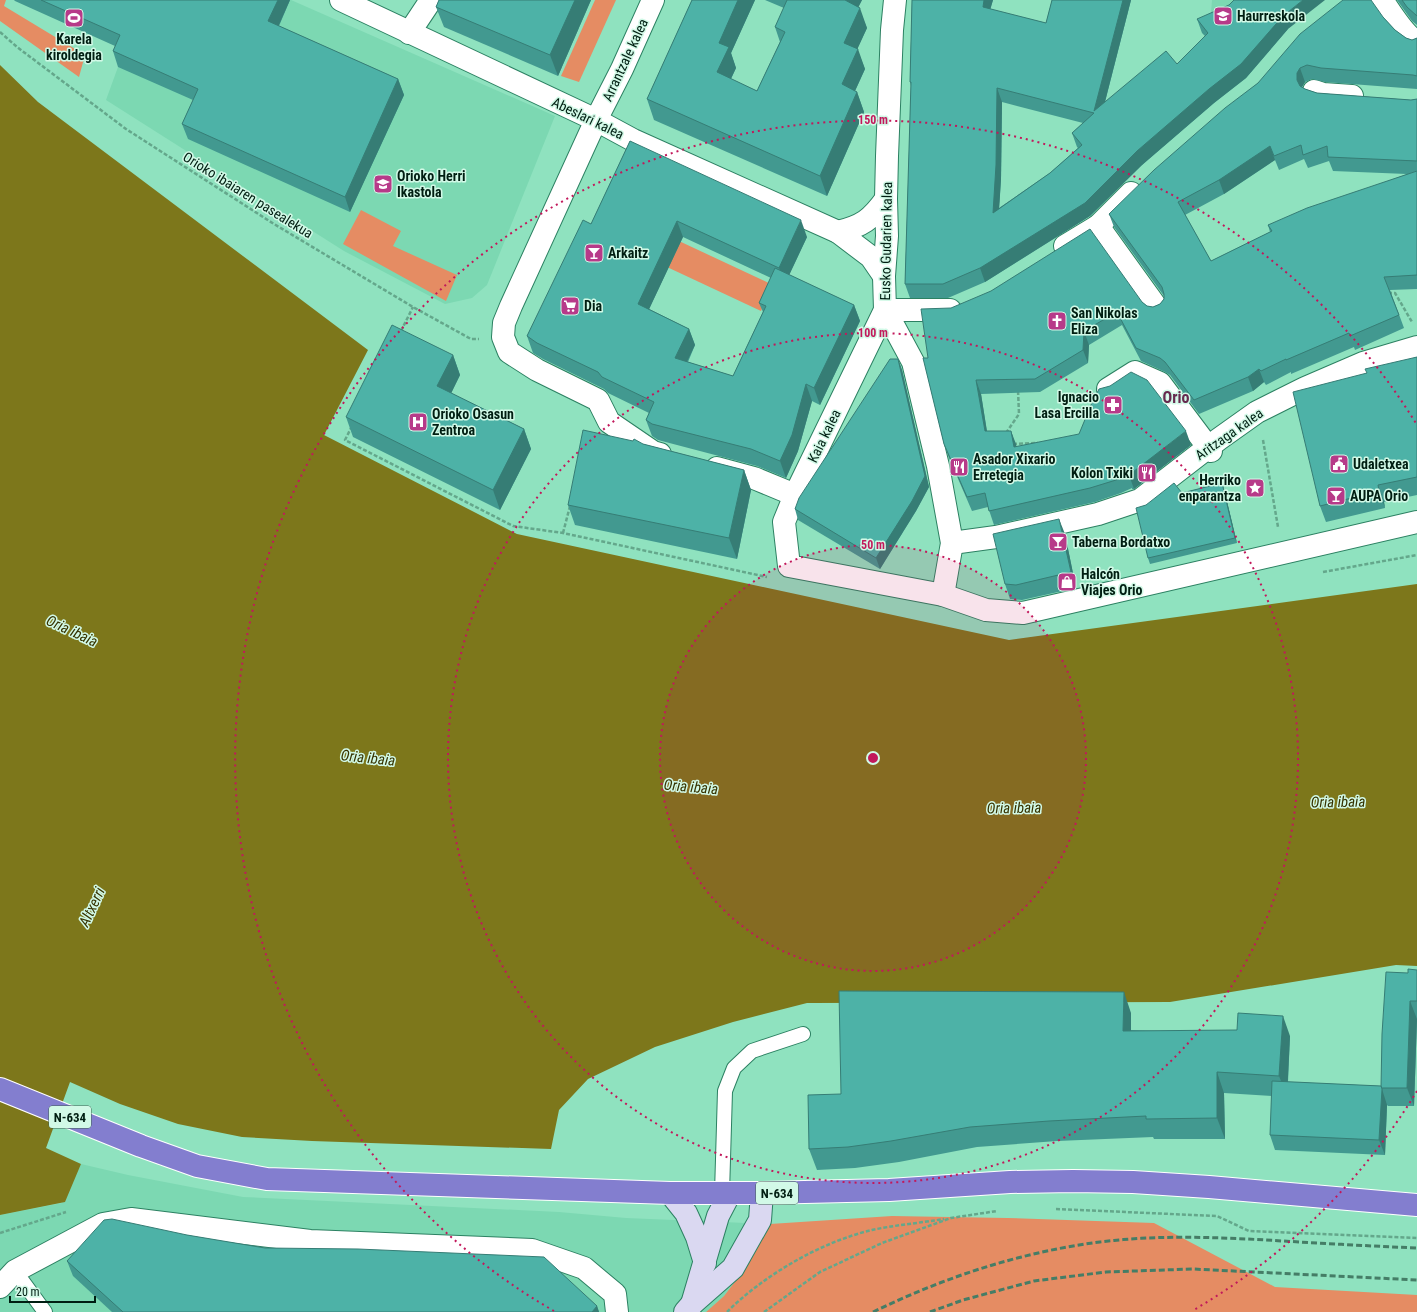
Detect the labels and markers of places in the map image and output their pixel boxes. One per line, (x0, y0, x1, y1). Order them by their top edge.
school or university icon: Haurreskola (1212, 5, 1234, 27)
sports icon: Karela kiroldegia (63, 7, 85, 29)
place label: Haurreskola (1237, 8, 1305, 24)
place label: Karela kiroldegia (46, 31, 102, 63)
place label: Orioko Herri Ikastola (397, 168, 466, 200)
school or university icon: Orioko Herri Ikastola (372, 173, 394, 195)
bar icon: Arkaitz (583, 242, 605, 264)
place label: Arkaitz (608, 245, 648, 261)
supermarket icon: Dia (559, 295, 581, 317)
place label: Dia (584, 298, 602, 314)
place label: San Nikolas Eliza (1071, 305, 1138, 337)
church icon: San Nikolas Eliza (1046, 310, 1068, 332)
place label: Ignacio Lasa Ercilla (1035, 389, 1099, 421)
pharmacy icon: Ignacio Lasa Ercilla (1102, 394, 1124, 416)
place label: Orioko Osasun Zentroa (432, 406, 514, 438)
hospital icon: Orioko Osasun Zentroa (407, 411, 429, 433)
place label: Asador Xixario Erretegia (973, 451, 1056, 483)
public building icon: Udaletxea (1328, 453, 1350, 475)
restaurant icon: Asador Xixario Erretegia (948, 456, 970, 478)
place label: Udaletxea (1353, 456, 1409, 472)
restaurant icon: Kolon Txiki (1136, 462, 1158, 484)
place label: Kolon Txiki (1071, 465, 1133, 481)
place label: Herriko enparantza (1179, 472, 1241, 504)
place icon: Herriko enparantza (1244, 477, 1266, 499)
bar icon: AUPA Orio (1325, 485, 1347, 507)
place label: AUPA Orio (1350, 488, 1408, 504)
bar icon: Taberna Bordatxo (1047, 531, 1069, 553)
place label: Taberna Bordatxo (1072, 534, 1170, 550)
place label: Halcón Viajes Orio (1081, 566, 1143, 598)
shop icon: Halcón Viajes Orio (1056, 571, 1078, 593)
centre of rings (866, 751, 880, 765)

